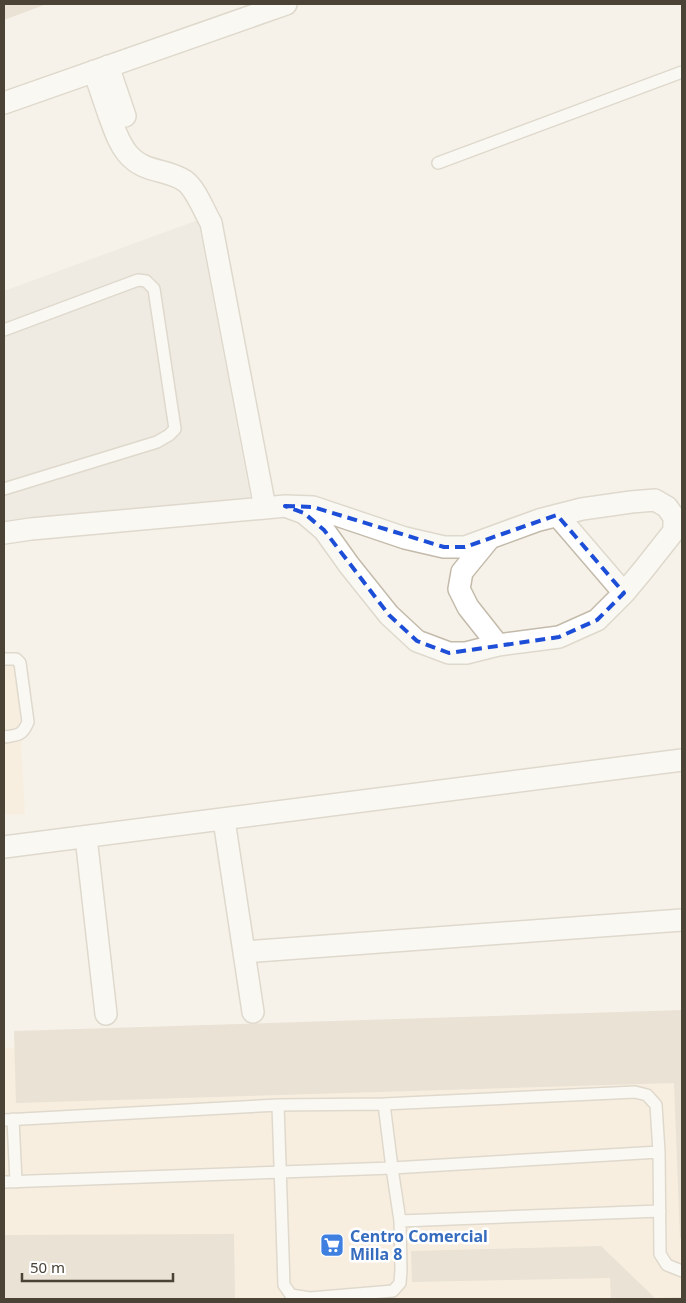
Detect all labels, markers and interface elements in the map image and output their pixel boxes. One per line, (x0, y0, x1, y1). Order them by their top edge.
place label: Centro Comercial Milla 8 (350, 1225, 488, 1265)
supermarket icon: Centro Comercial Milla 8 (319, 1232, 345, 1258)
scale bar (22, 1250, 174, 1282)
text: 50 m (30, 1257, 65, 1277)

